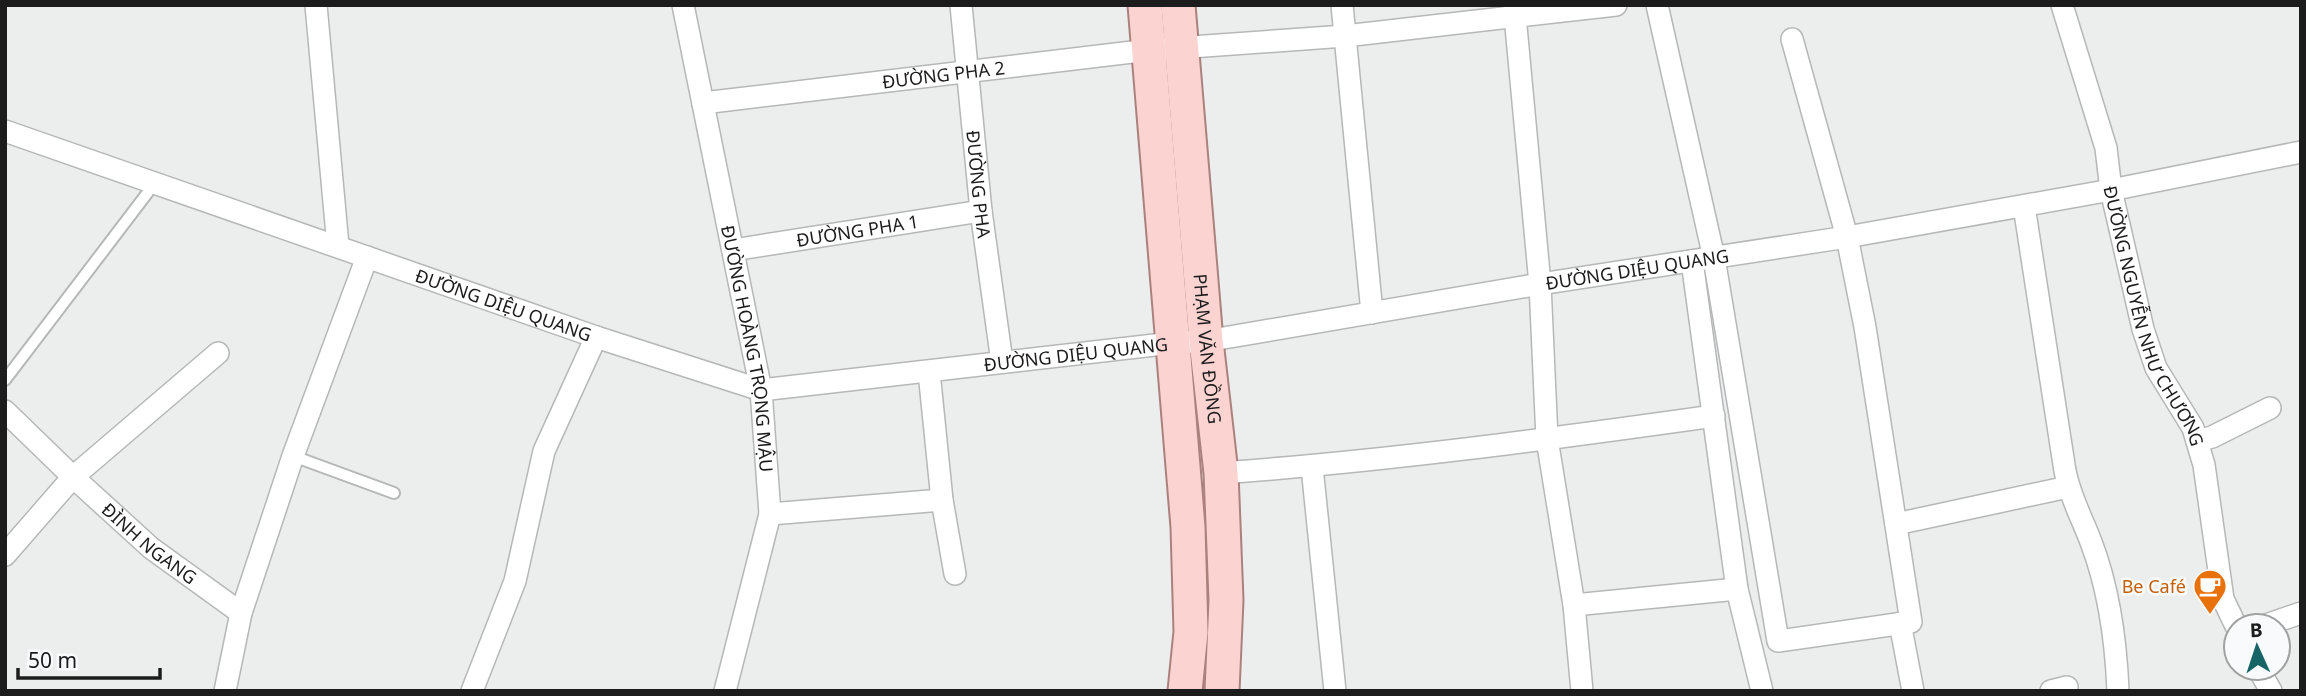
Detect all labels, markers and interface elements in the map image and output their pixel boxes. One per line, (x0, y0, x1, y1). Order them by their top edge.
street label: ĐƯỜNG PHA 2 (881, 55, 1006, 94)
street label: ĐƯỜNG PHA (961, 129, 997, 240)
street label: ĐƯỜNG NGUYỄN NHƯ CHƯƠNG (2098, 183, 2210, 449)
street label: ĐƯỜNG PHA 1 (795, 209, 920, 252)
street label: ĐƯỜNG HOÀNG TRỌNG MẬU (716, 223, 779, 473)
street label: ĐƯỜNG DIỆU QUANG (1544, 243, 1730, 295)
street label: ĐƯỜNG DIỆU QUANG (412, 263, 595, 347)
street label: PHẠM VĂN ĐỒNG (1188, 273, 1227, 425)
street label: ĐƯỜNG DIỆU QUANG (982, 332, 1169, 376)
street label: ĐÌNH NGANG (97, 497, 202, 589)
cafe icon: Be Café (2191, 567, 2229, 616)
place label: Be Café (2122, 574, 2186, 598)
north arrow (2222, 612, 2292, 682)
text: B (2249, 617, 2263, 643)
scale bar (18, 636, 159, 680)
text: 50 m (28, 646, 77, 674)

